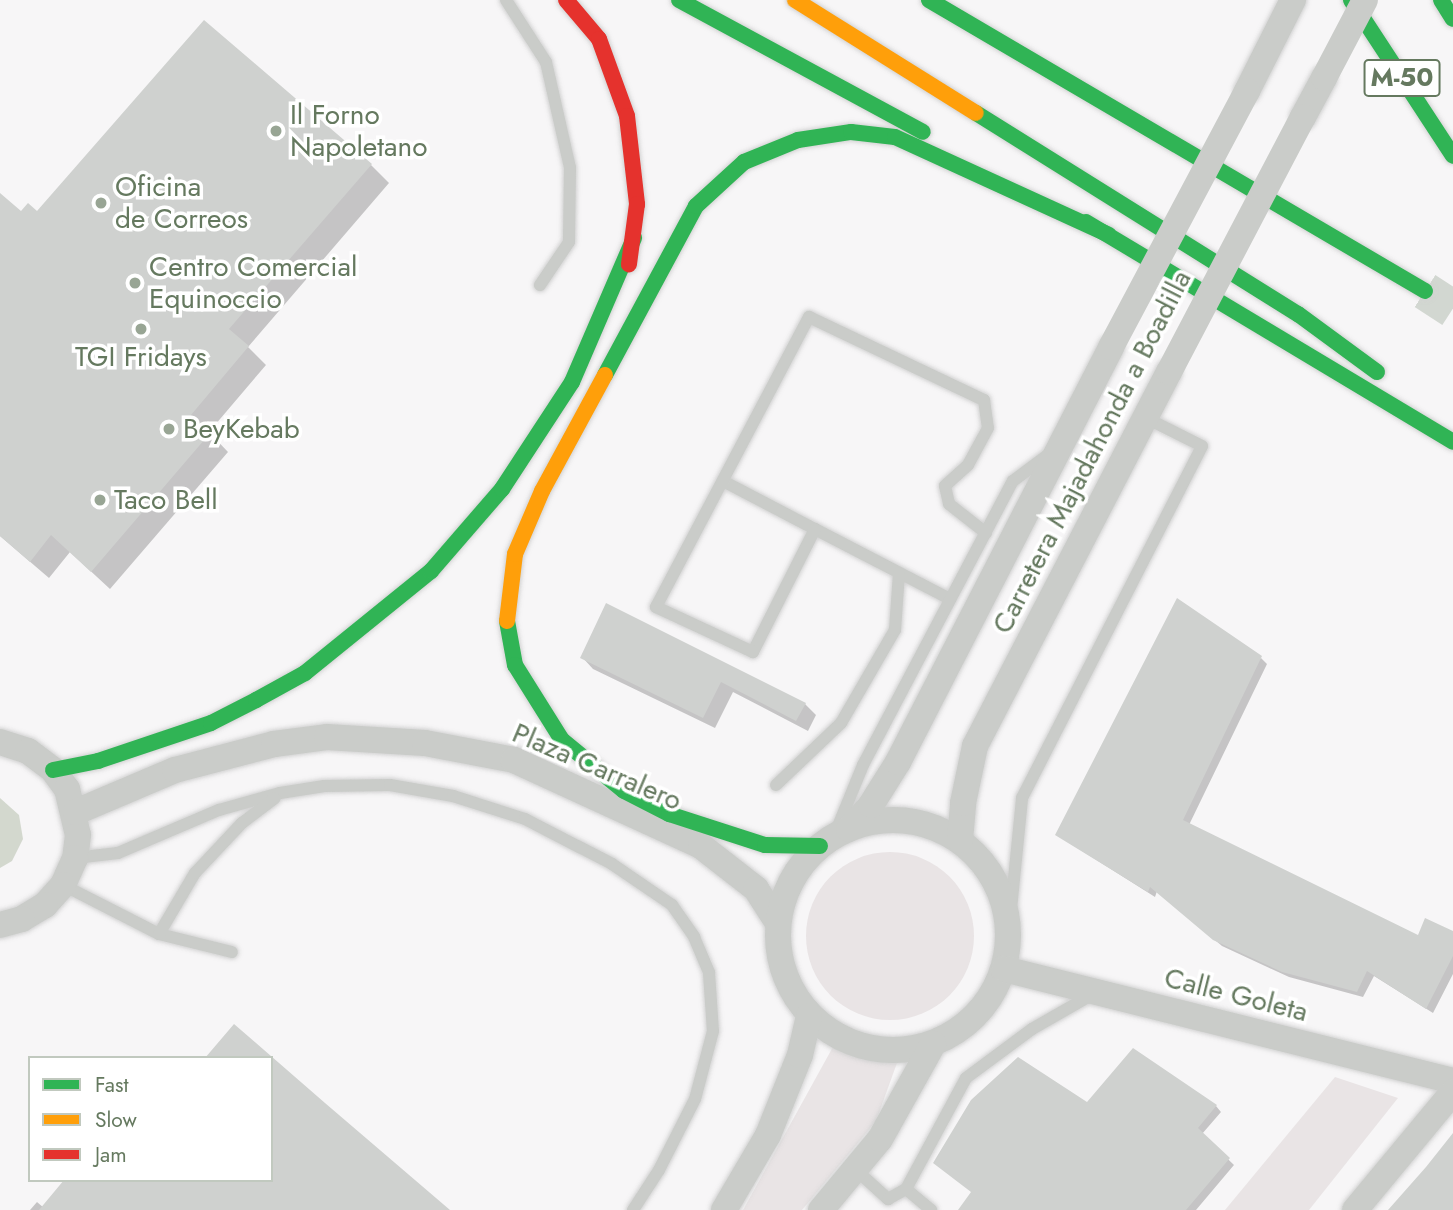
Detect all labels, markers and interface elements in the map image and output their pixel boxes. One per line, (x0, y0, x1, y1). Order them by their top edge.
road number: M-50 (1364, 55, 1440, 100)
place label: Il Forno Napoletano (290, 98, 427, 164)
marker: Il Forno Napoletano (268, 123, 284, 139)
place label: Oficina de Correos (115, 170, 248, 236)
marker: Oficina de Correos (93, 195, 109, 211)
place label: Centro Comercial Equinoccio (149, 250, 357, 316)
street label: Carretera Majadahonda a Boadilla (986, 265, 1198, 639)
marker: Centro Comercial Equinoccio (127, 275, 143, 291)
marker: TGI Fridays (133, 321, 149, 337)
place label: TGI Fridays (75, 340, 207, 374)
place label: BeyKebab (183, 412, 300, 446)
marker: BeyKebab (161, 421, 177, 437)
place label: Taco Bell (114, 483, 218, 517)
marker: Taco Bell (92, 492, 108, 508)
street label: Plaza Carralero (507, 716, 687, 818)
street label: Calle Goleta (1161, 961, 1311, 1029)
legend (28, 1056, 273, 1182)
text: Fast (95, 1070, 128, 1100)
text: Slow (95, 1105, 137, 1135)
text: Jam (95, 1140, 127, 1170)

